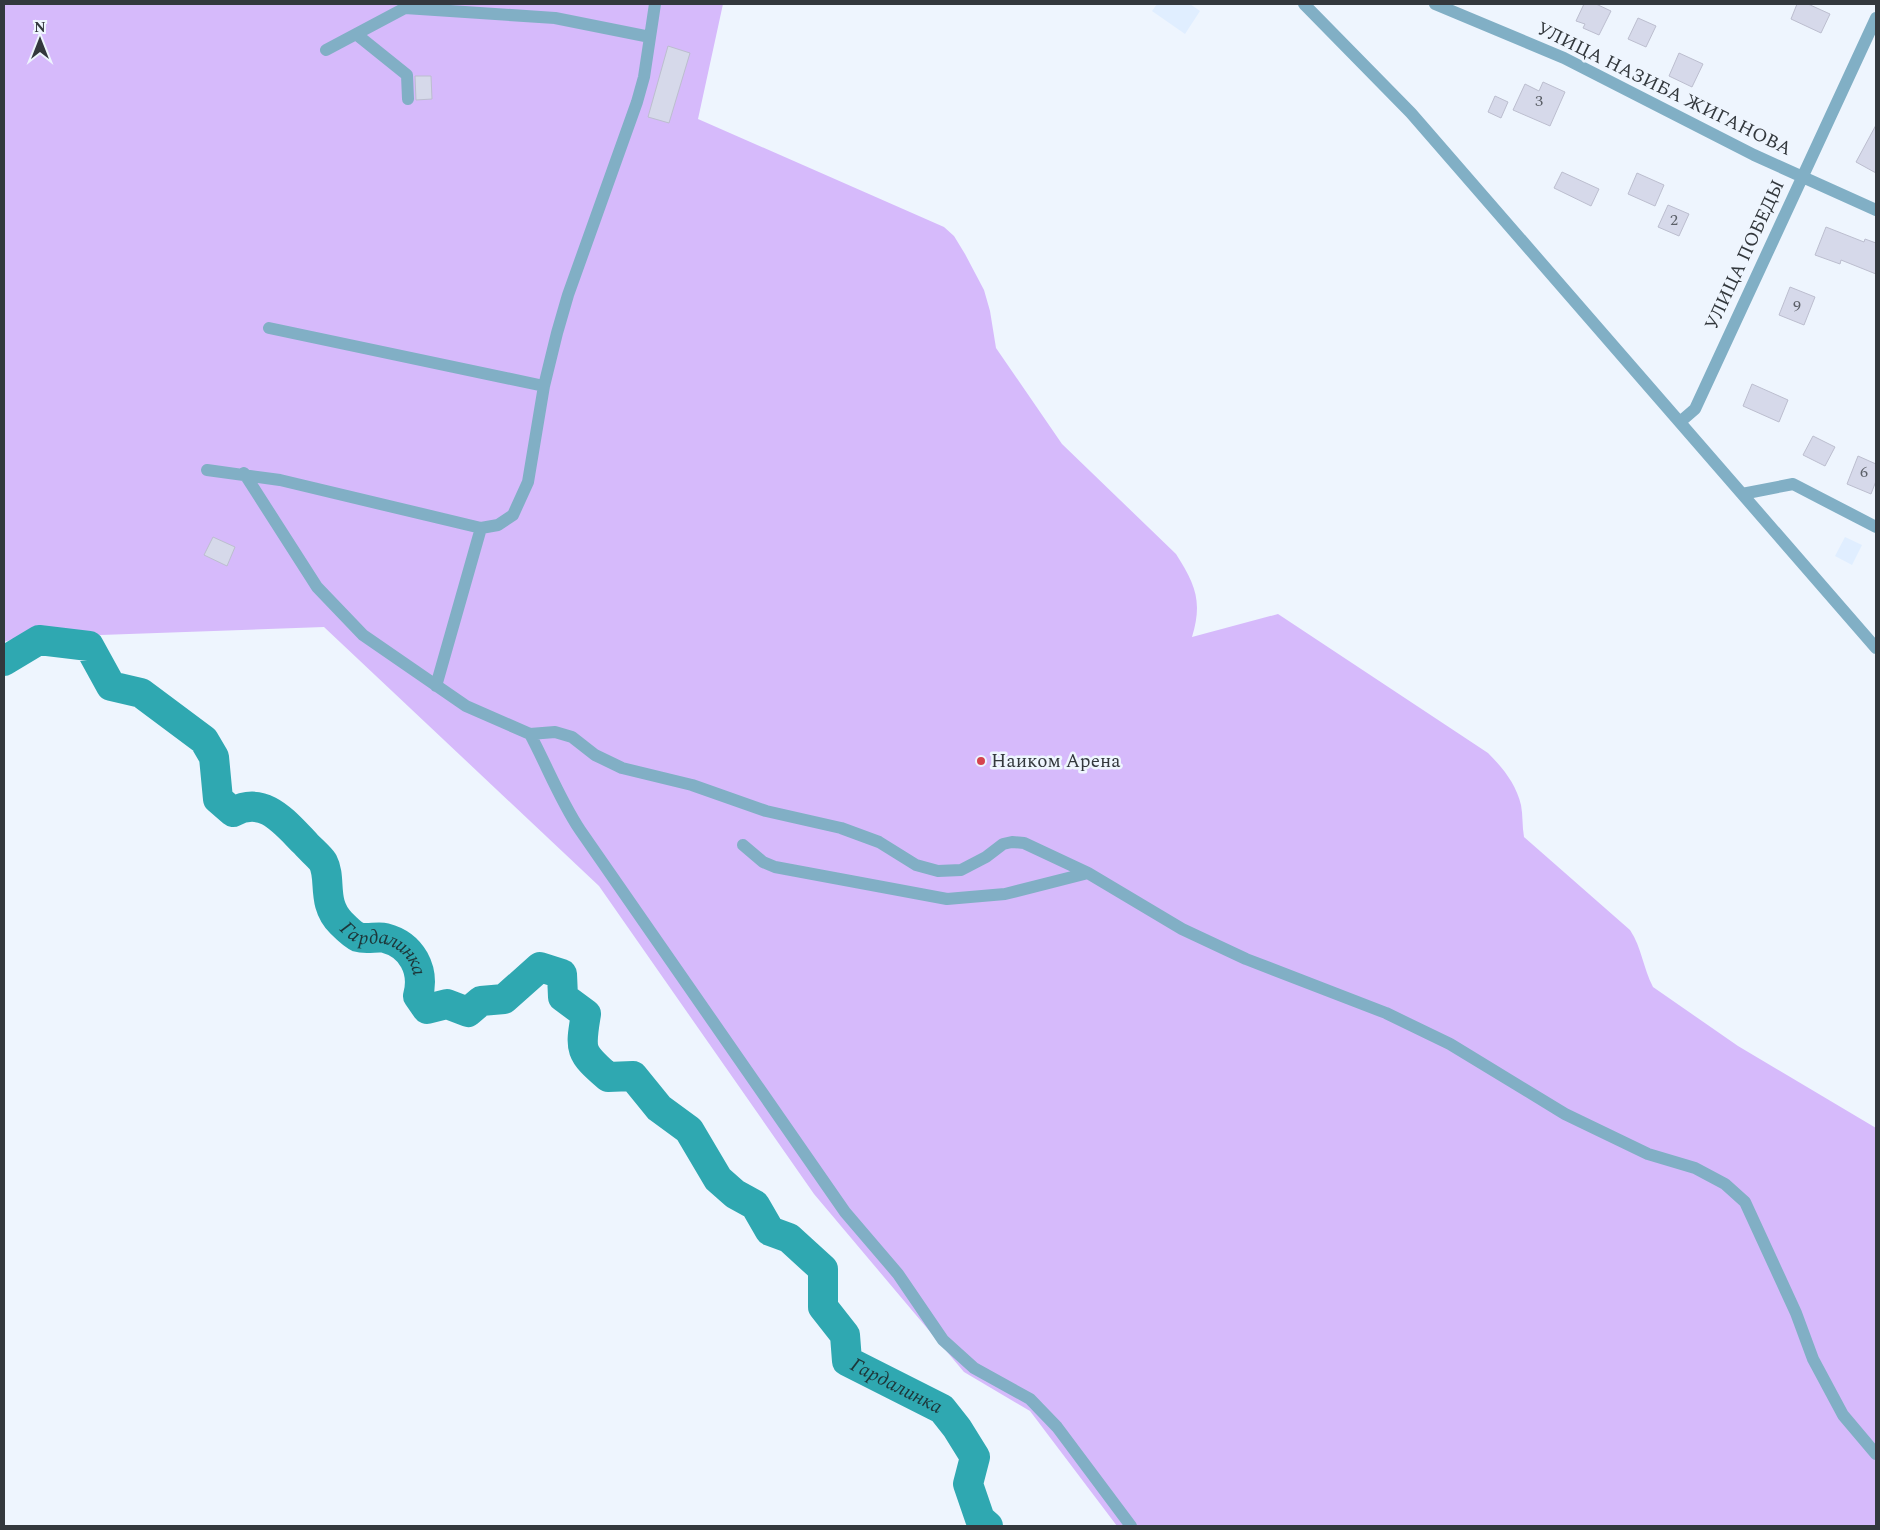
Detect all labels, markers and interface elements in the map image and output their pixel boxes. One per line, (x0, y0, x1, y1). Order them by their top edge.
street label: УЛИЦА НАЗИБА ЖИГАНОВА (1531, 14, 1797, 164)
north arrow (15, 15, 65, 65)
text: N (34, 17, 46, 38)
house number: 3 (1535, 89, 1543, 113)
street label: УЛИЦА ПОБЕДЫ (1697, 175, 1793, 335)
house number: 2 (1670, 208, 1678, 232)
house number: 9 (1793, 294, 1801, 318)
house number: 6 (1860, 460, 1868, 484)
place label: Наиком Арена (991, 747, 1121, 776)
marker: Наиком Арена (975, 755, 987, 767)
water label: Гардалинка (333, 914, 434, 979)
water label: Гардалинка (845, 1350, 948, 1422)

